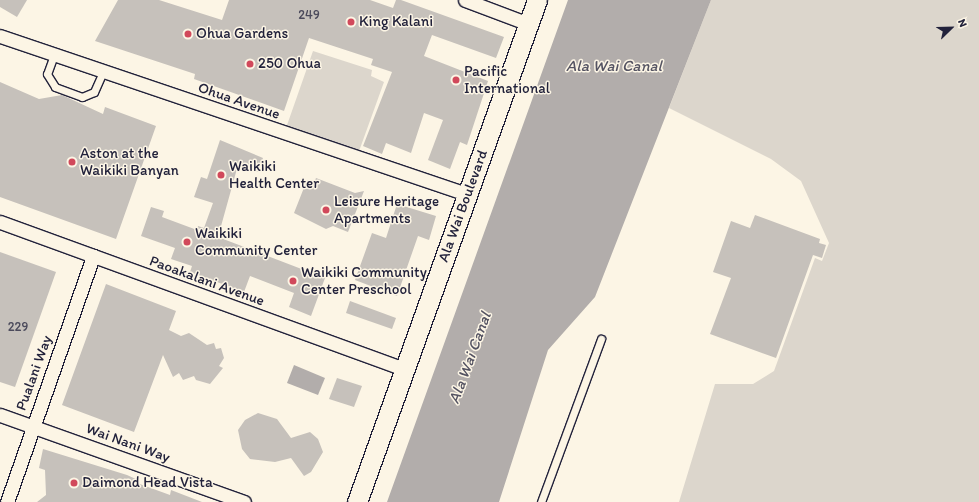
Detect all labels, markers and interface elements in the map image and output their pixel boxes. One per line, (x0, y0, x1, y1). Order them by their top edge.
house number: 249 (298, 7, 320, 23)
north arrow (931, 8, 971, 48)
place label: King Kalani (359, 13, 433, 31)
marker: King Kalani (346, 17, 356, 27)
text: N (955, 17, 970, 29)
place label: Ohua Gardens (196, 25, 288, 43)
marker: Ohua Gardens (183, 29, 193, 39)
place label: 250 Ohua (258, 55, 321, 73)
water label: Ala Wai Canal (566, 56, 662, 76)
marker: 250 Ohua (245, 59, 255, 69)
place label: Pacific International (464, 62, 550, 97)
marker: Pacific International (451, 75, 461, 85)
street label: Ohua Avenue (196, 79, 282, 123)
place label: Aston at the Waikiki Banyan (80, 144, 179, 179)
street label: Ala Wai Boulevard (434, 147, 492, 265)
marker: Aston at the Waikiki Banyan (67, 157, 77, 167)
place label: Waikiki Health Center (229, 157, 319, 192)
marker: Waikiki Health Center (216, 170, 226, 180)
place label: Leisure Heritage Apartments (334, 192, 439, 227)
marker: Leisure Heritage Apartments (321, 205, 331, 215)
place label: Waikiki Community Center (195, 224, 318, 259)
marker: Waikiki Community Center (182, 237, 192, 247)
street label: Paoakalani Avenue (147, 252, 267, 310)
place label: Waikiki Community Center Preschool (301, 263, 427, 298)
marker: Waikiki Community Center Preschool (288, 276, 298, 286)
water label: Ala Wai Canal (445, 310, 495, 406)
house number: 229 (8, 319, 28, 335)
street label: Pualani Way (12, 333, 56, 413)
street label: Wai Nani Way (84, 420, 172, 466)
place label: Daimond Head Vista (82, 474, 212, 492)
marker: Daimond Head Vista (69, 478, 79, 488)

